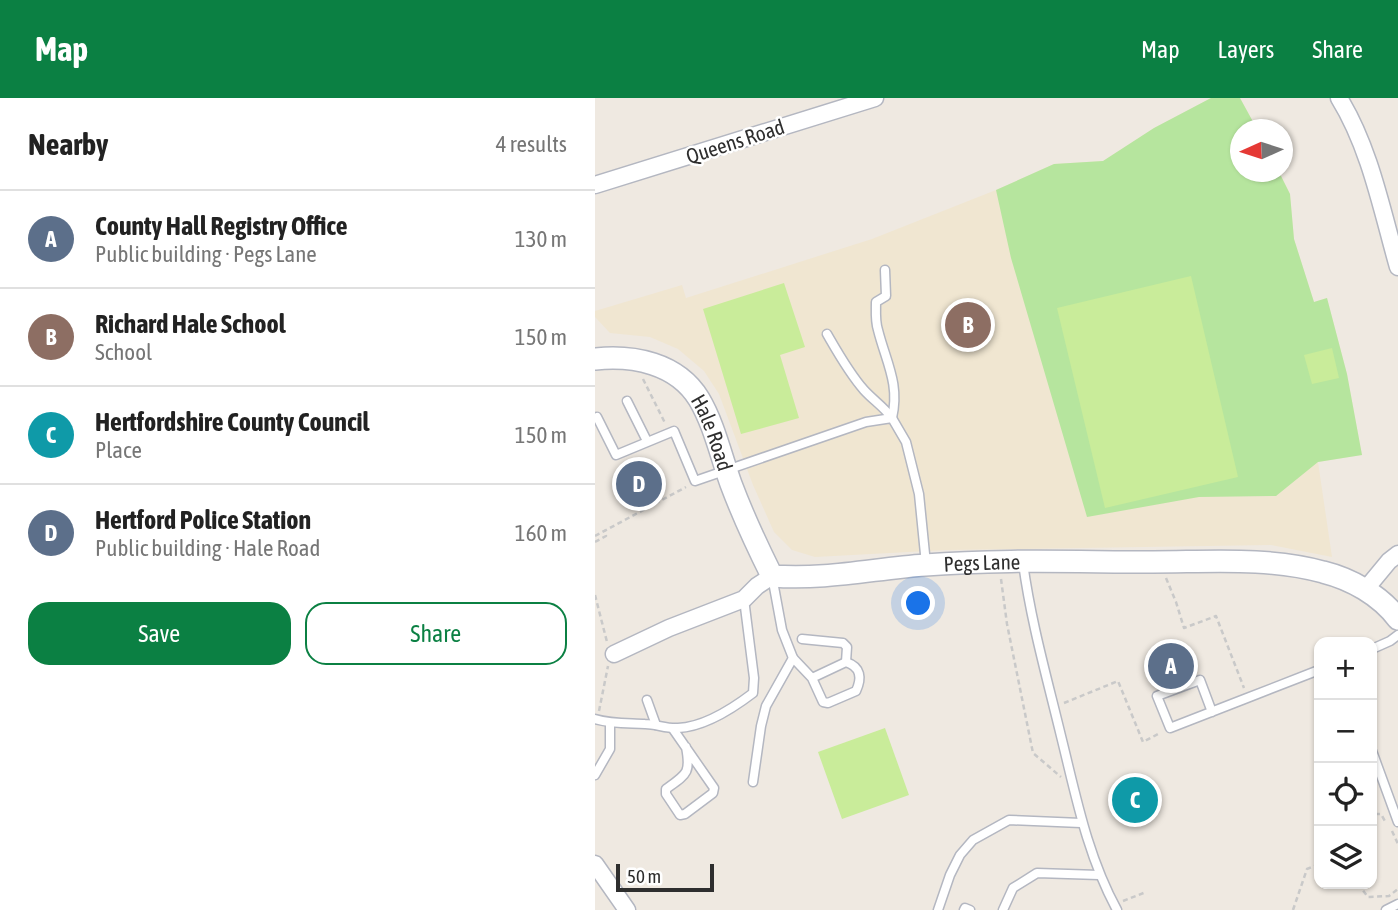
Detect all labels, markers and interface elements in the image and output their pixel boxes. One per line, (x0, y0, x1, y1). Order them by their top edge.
text: Map (35, 30, 88, 68)
text: Map (1141, 36, 1180, 63)
text: Layers (1218, 36, 1274, 63)
text: Share (1312, 36, 1363, 63)
street label: Queens Road (683, 114, 787, 168)
north arrow (1230, 119, 1293, 182)
text: Nearby (28, 127, 108, 161)
text: 4 results (496, 131, 567, 157)
text: County Hall Registry Office (95, 211, 348, 241)
text: A (45, 226, 57, 252)
text: 130 m (515, 226, 567, 252)
text: Public building · Pegs Lane (95, 241, 317, 267)
pin: B (945, 299, 991, 351)
text: Richard Hale School (95, 309, 286, 339)
text: B (46, 324, 56, 350)
text: 150 m (515, 324, 567, 350)
text: School (95, 339, 152, 365)
street label: Hale Road (687, 390, 738, 474)
text: Hertfordshire County Council (95, 407, 369, 437)
text: C (46, 422, 56, 448)
text: 150 m (515, 422, 567, 448)
text: Place (95, 437, 142, 463)
pin: D (616, 458, 662, 510)
text: Hertford Police Station (95, 505, 311, 535)
text: D (45, 520, 57, 546)
text: 160 m (515, 520, 567, 546)
text: Public building · Hale Road (95, 535, 320, 561)
street label: Pegs Lane (943, 549, 1020, 576)
your location (901, 586, 935, 620)
button: Save (28, 602, 291, 665)
button: Share (305, 602, 567, 665)
map controls (1314, 637, 1377, 889)
button: + (1314, 637, 1377, 700)
pin: A (1148, 640, 1194, 692)
button: − (1314, 700, 1377, 763)
button: locate (1314, 763, 1377, 826)
pin: C (1112, 774, 1158, 826)
button: layers (1314, 826, 1377, 889)
scale bar (616, 861, 714, 893)
text: 50 m (627, 865, 661, 887)

